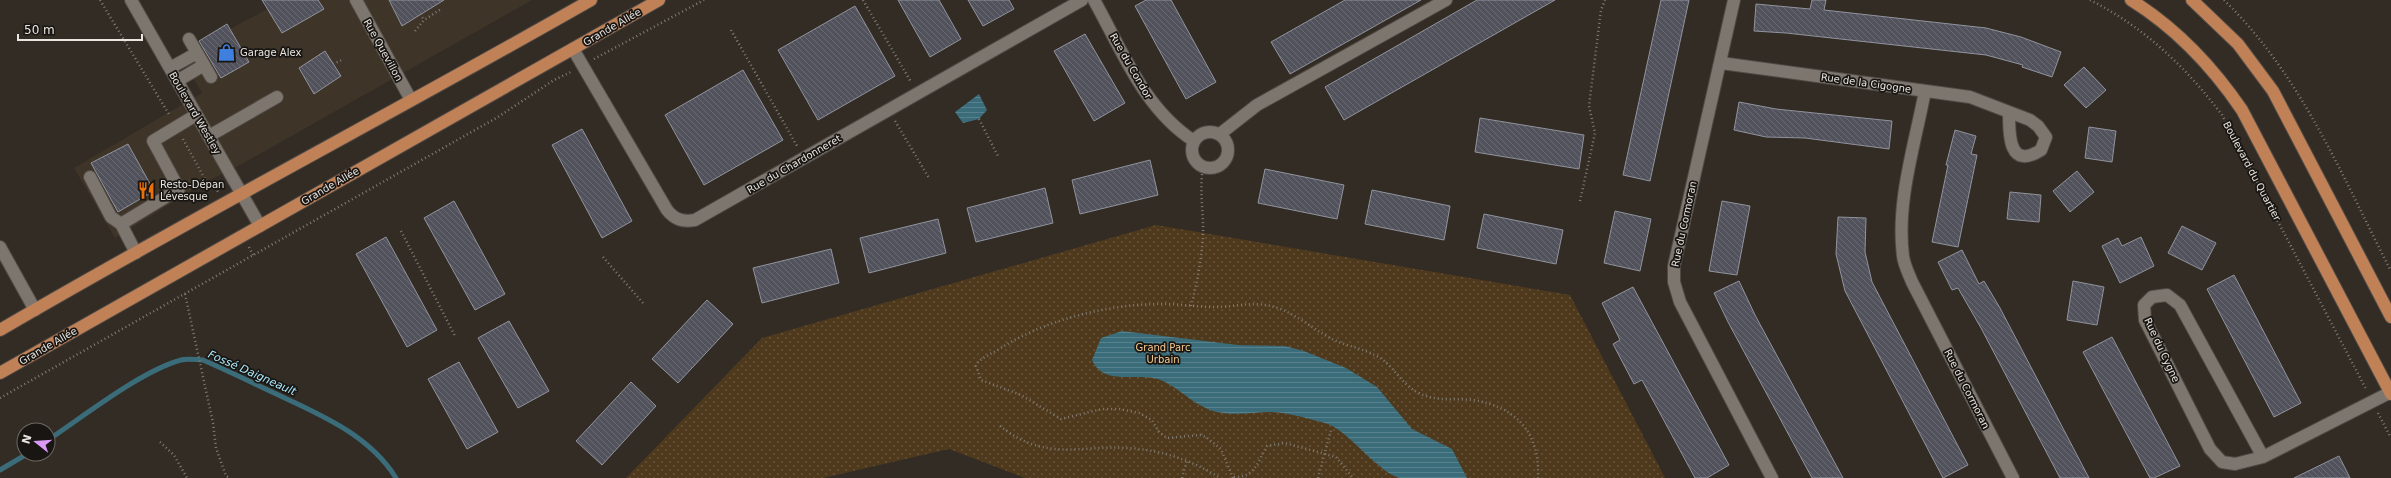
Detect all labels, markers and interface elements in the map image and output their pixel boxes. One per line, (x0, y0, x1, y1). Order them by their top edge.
street label: Grande Allée (581, 6, 643, 48)
scale bar (18, 16, 142, 42)
street label: Rue Quevillon (361, 17, 405, 83)
text: 50 m (24, 23, 55, 37)
street label: Rue du Condor (1108, 31, 1155, 102)
shop icon: Garage Alex (217, 42, 237, 62)
place label: Garage Alex (240, 47, 301, 58)
street label: Boulevard Westley (167, 70, 223, 156)
street label: Rue de la Cigogne (1820, 71, 1912, 95)
street label: Boulevard du Quartier (2221, 119, 2283, 223)
street label: Rue du Chardonneret (745, 133, 843, 195)
street label: Grande Allée (299, 165, 361, 207)
place label: Resto-Dépan Lévesque (160, 179, 224, 202)
restaurant icon: Resto-Dépan Lévesque (137, 180, 157, 200)
street label: Rue du Cormoran (1670, 180, 1698, 268)
street label: Rue du Cygne (2142, 316, 2182, 384)
street label: Grande Allée (17, 325, 79, 367)
park label: Grand Parc Urbain (1136, 342, 1190, 365)
water label: Fossé Daigneault (206, 348, 299, 399)
street label: Rue du Cormoran (1942, 348, 1992, 430)
north arrow (16, 422, 56, 462)
text: N (19, 433, 34, 446)

